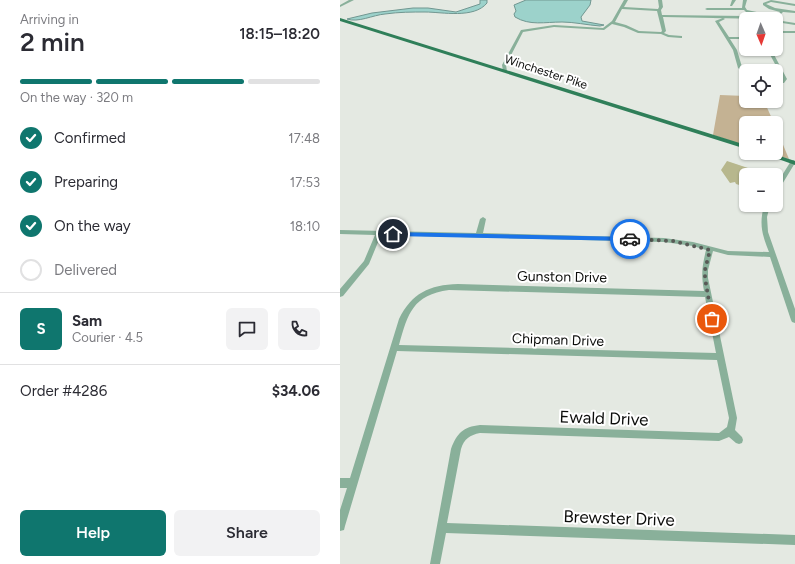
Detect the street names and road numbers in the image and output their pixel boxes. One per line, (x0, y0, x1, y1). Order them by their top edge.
street label: Winchester Pike (503, 52, 590, 92)
street label: Gunston Drive (517, 268, 607, 286)
street label: Chipman Drive (512, 330, 605, 350)
street label: Ewald Drive (559, 406, 649, 430)
street label: Brewster Drive (563, 506, 675, 530)

